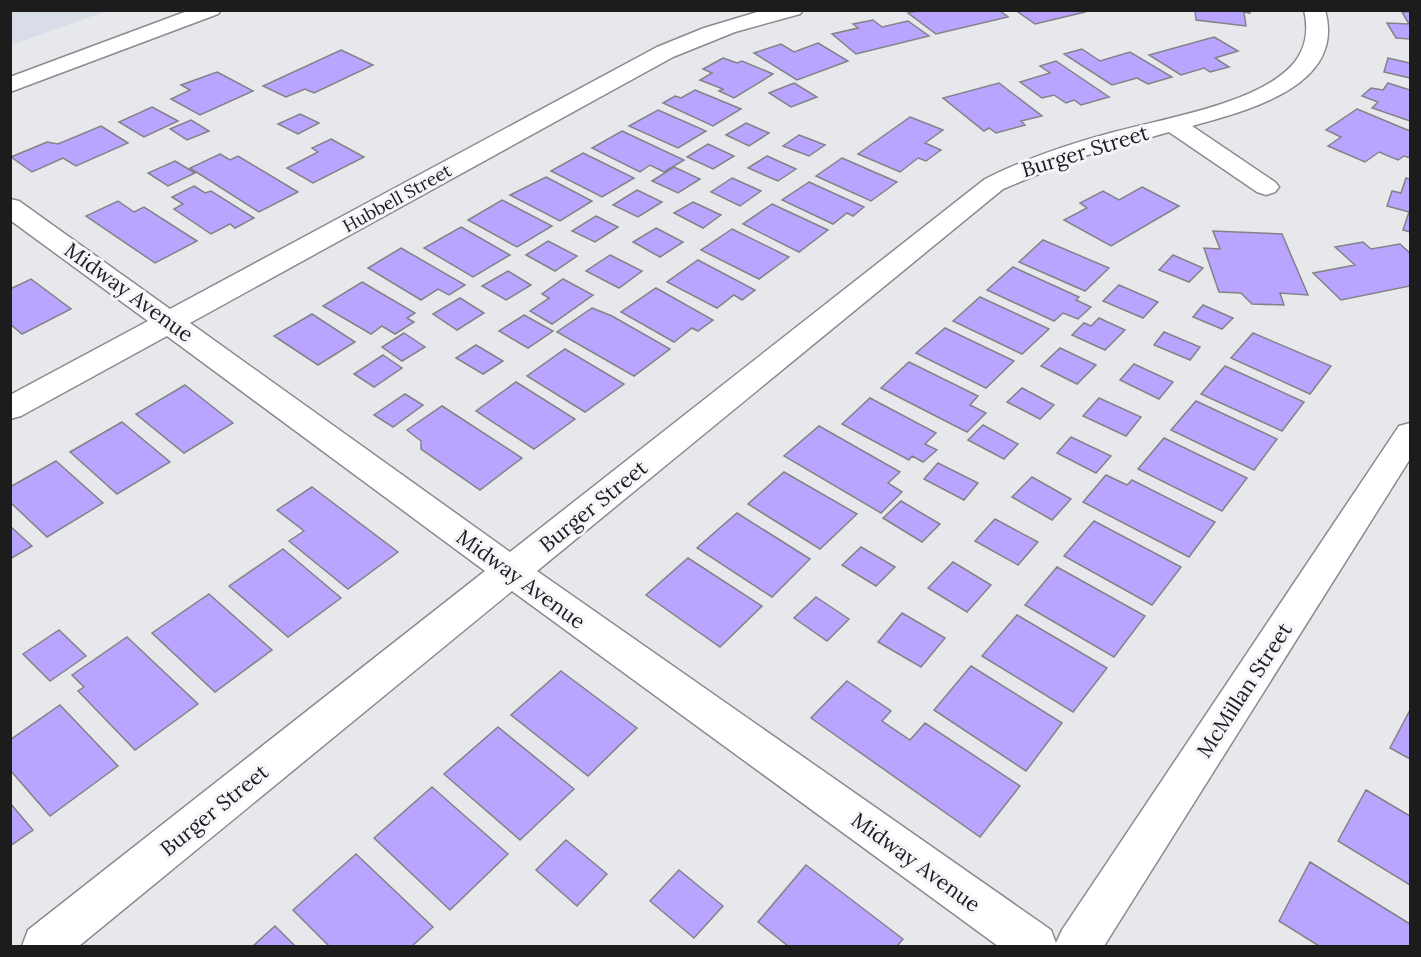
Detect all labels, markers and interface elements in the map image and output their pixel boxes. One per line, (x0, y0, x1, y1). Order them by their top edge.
street label: Burger Street (1018, 119, 1153, 183)
street label: Hubbell Street (339, 159, 455, 237)
street label: Midway Avenue (59, 236, 199, 348)
street label: Burger Street (533, 454, 653, 558)
street label: Midway Avenue (451, 523, 591, 635)
street label: McMillan Street (1190, 617, 1298, 762)
street label: Burger Street (154, 758, 274, 862)
street label: Midway Avenue (846, 806, 986, 918)

